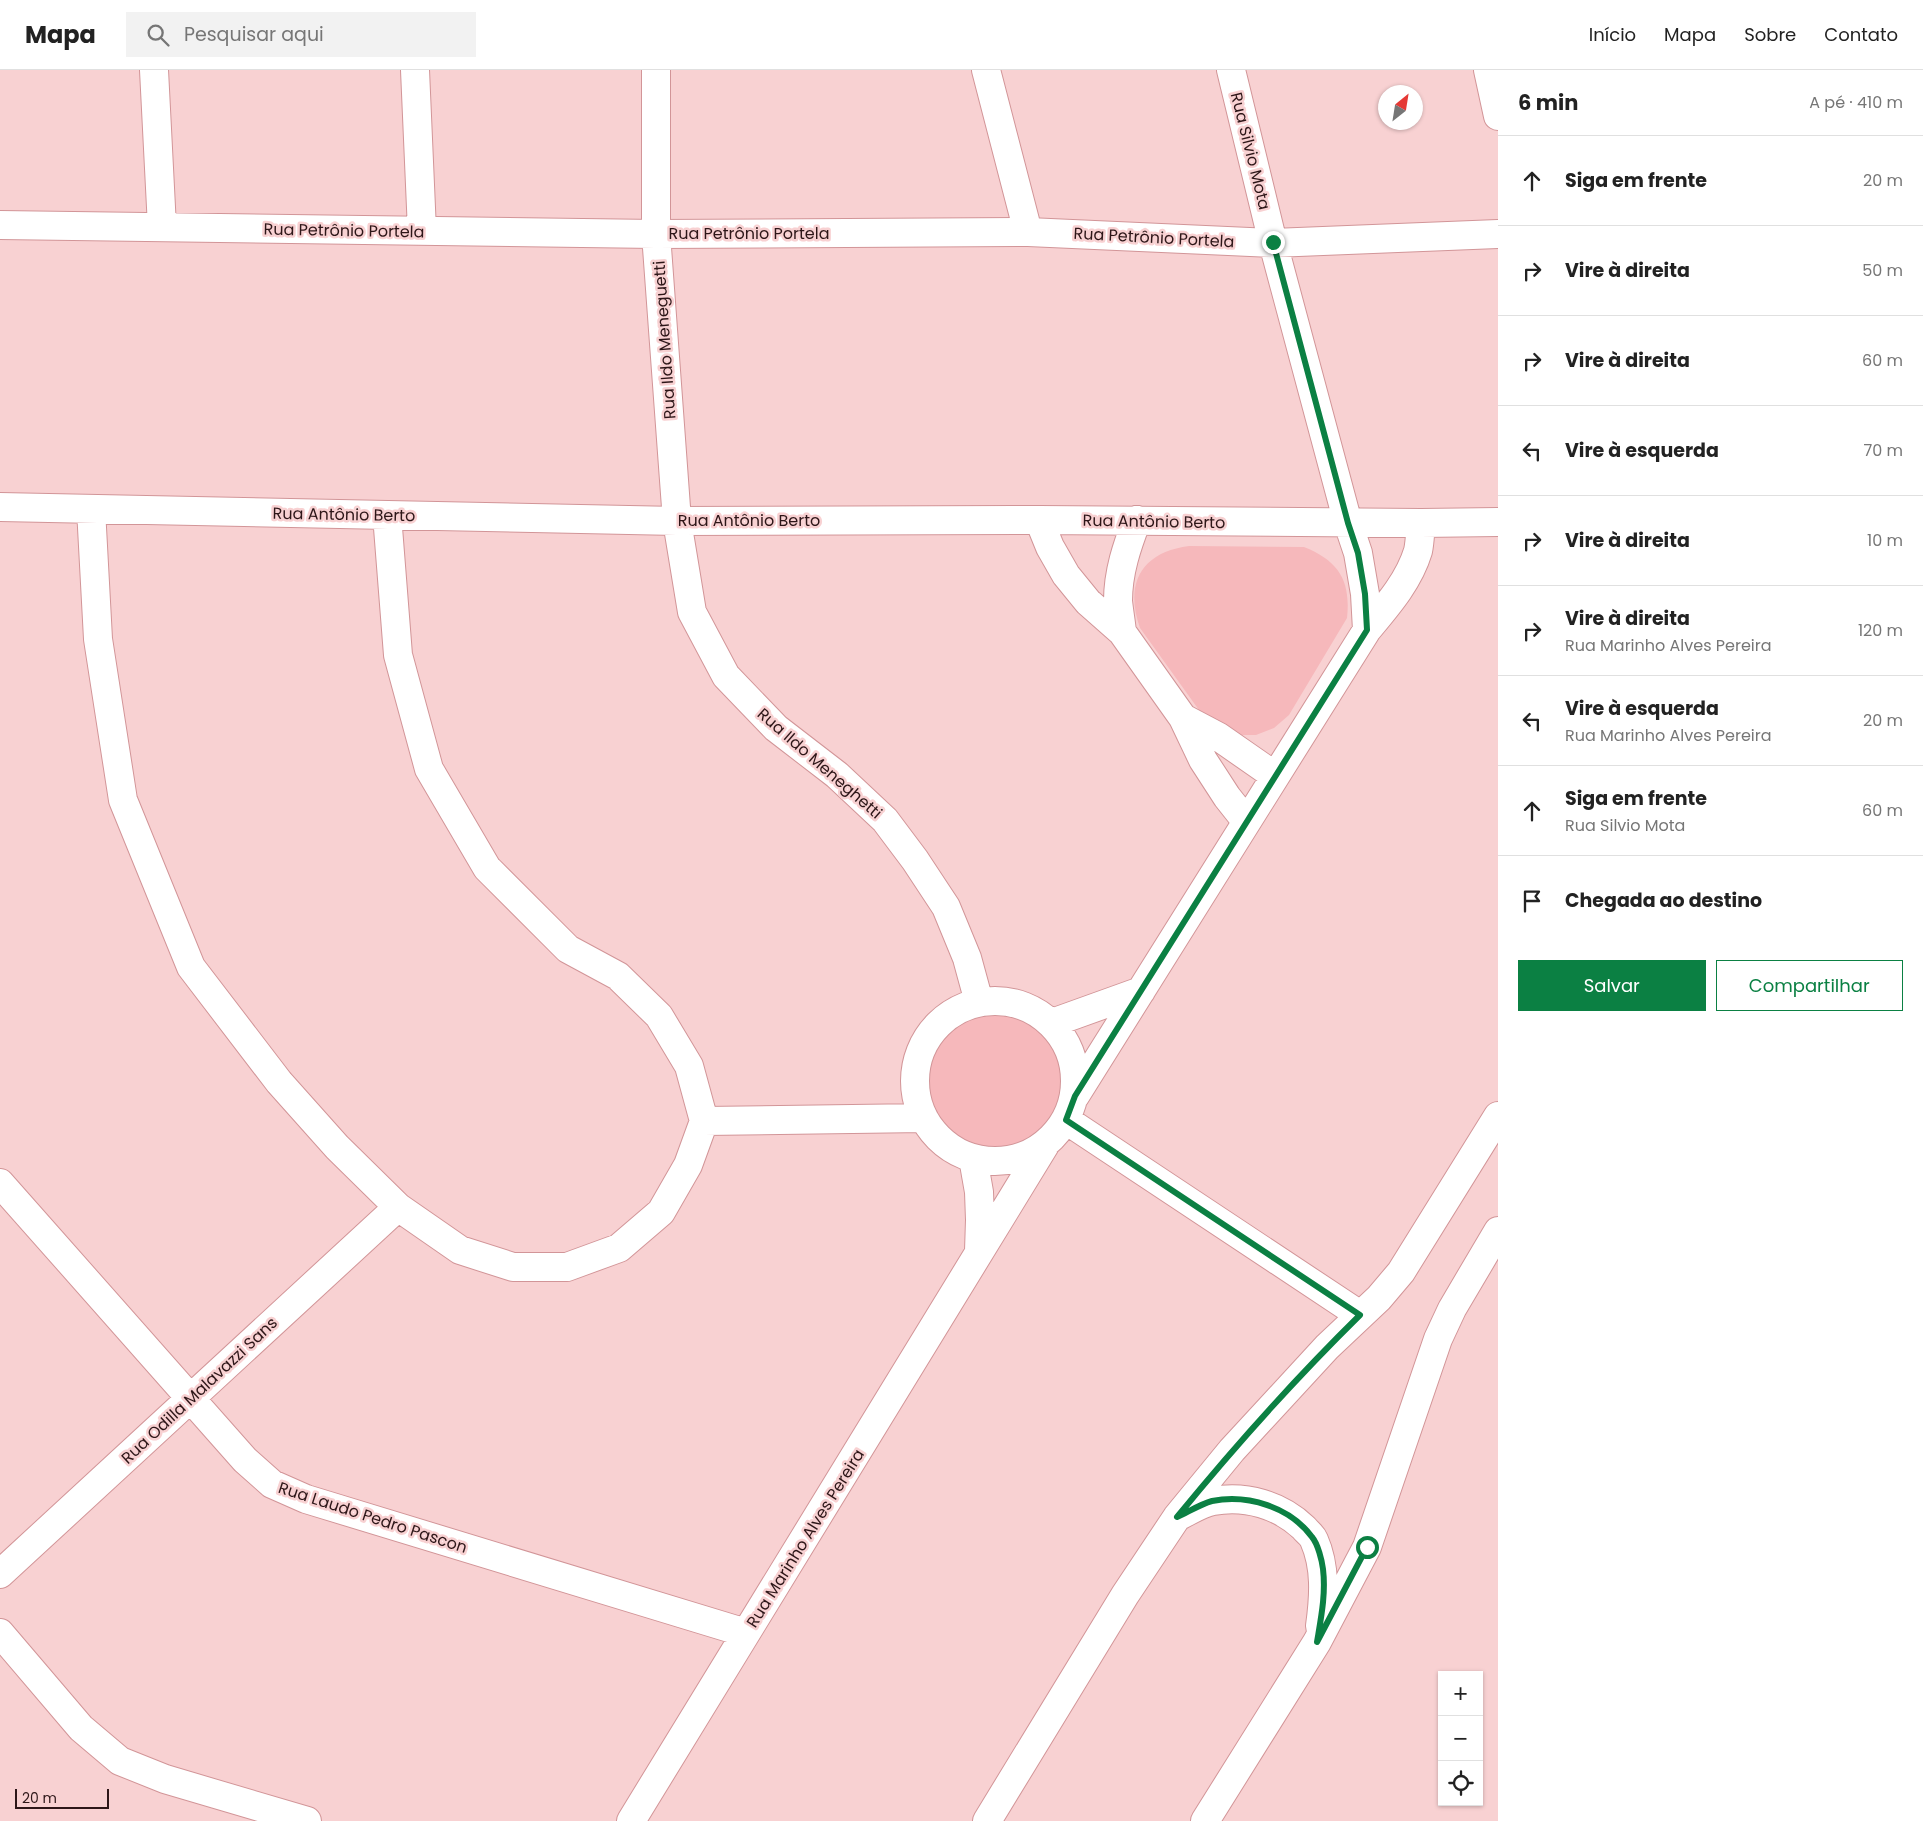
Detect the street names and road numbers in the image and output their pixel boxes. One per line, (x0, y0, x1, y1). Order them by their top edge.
street label: Rua Silvio Mota (1225, 90, 1276, 212)
street label: Rua Petrônio Portela (263, 218, 425, 243)
street label: Rua Petrônio Portela (669, 222, 829, 245)
street label: Rua Petrônio Portela (1073, 222, 1235, 253)
street label: Rua Ildo Meneguetti (647, 260, 682, 420)
street label: Rua Antônio Berto (273, 502, 415, 527)
street label: Rua Antônio Berto (678, 509, 820, 532)
street label: Rua Antônio Berto (1083, 509, 1225, 534)
street label: Rua Ildo Meneghetti (752, 703, 887, 824)
street label: Rua Odilla Malavazzi Sans (116, 1312, 283, 1469)
street label: Rua Marinho Alves Pereira (741, 1445, 870, 1632)
street label: Rua Laudo Pedro Pascon (275, 1476, 470, 1559)

